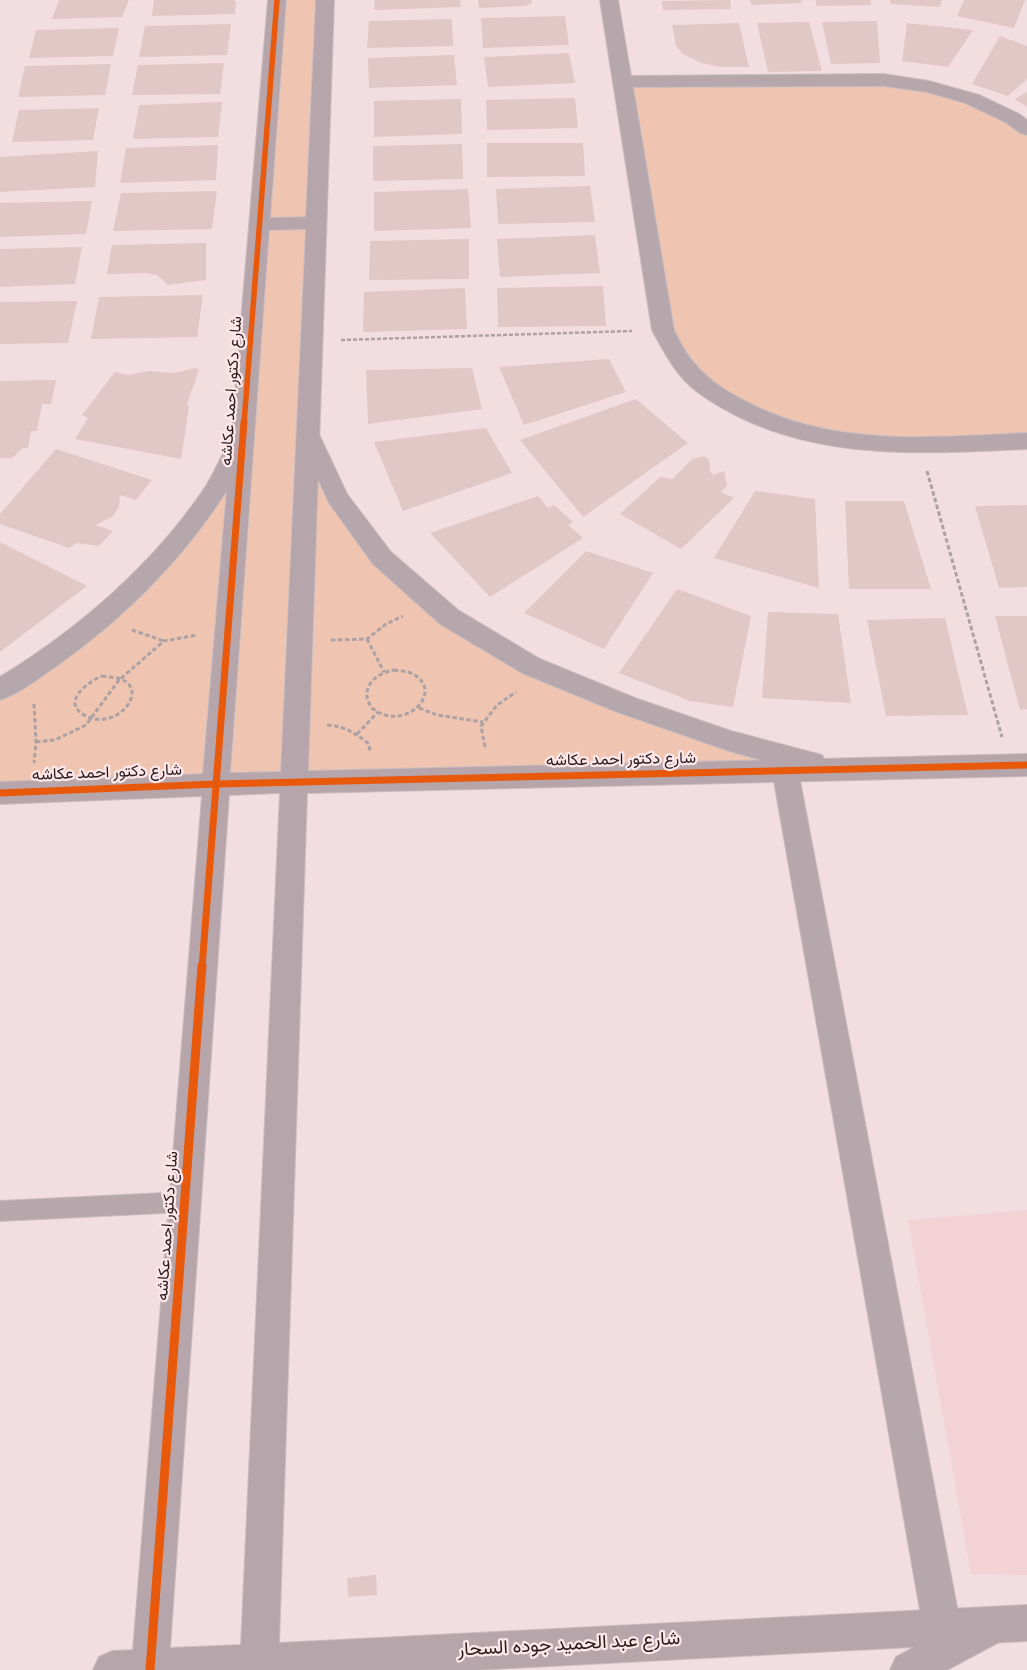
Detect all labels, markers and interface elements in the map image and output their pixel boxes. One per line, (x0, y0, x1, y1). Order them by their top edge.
street label: شارع دكتور احمد عكاشه (218, 315, 248, 467)
street label: شارع دكتور احمد عكاشه (546, 750, 696, 772)
street label: شارع دكتور احمد عكاشه (32, 762, 182, 786)
street label: شارع دكتور احمد عكاشه (154, 1150, 184, 1302)
street label: شارع عبد الحميد جوده السحار (457, 1629, 681, 1663)

